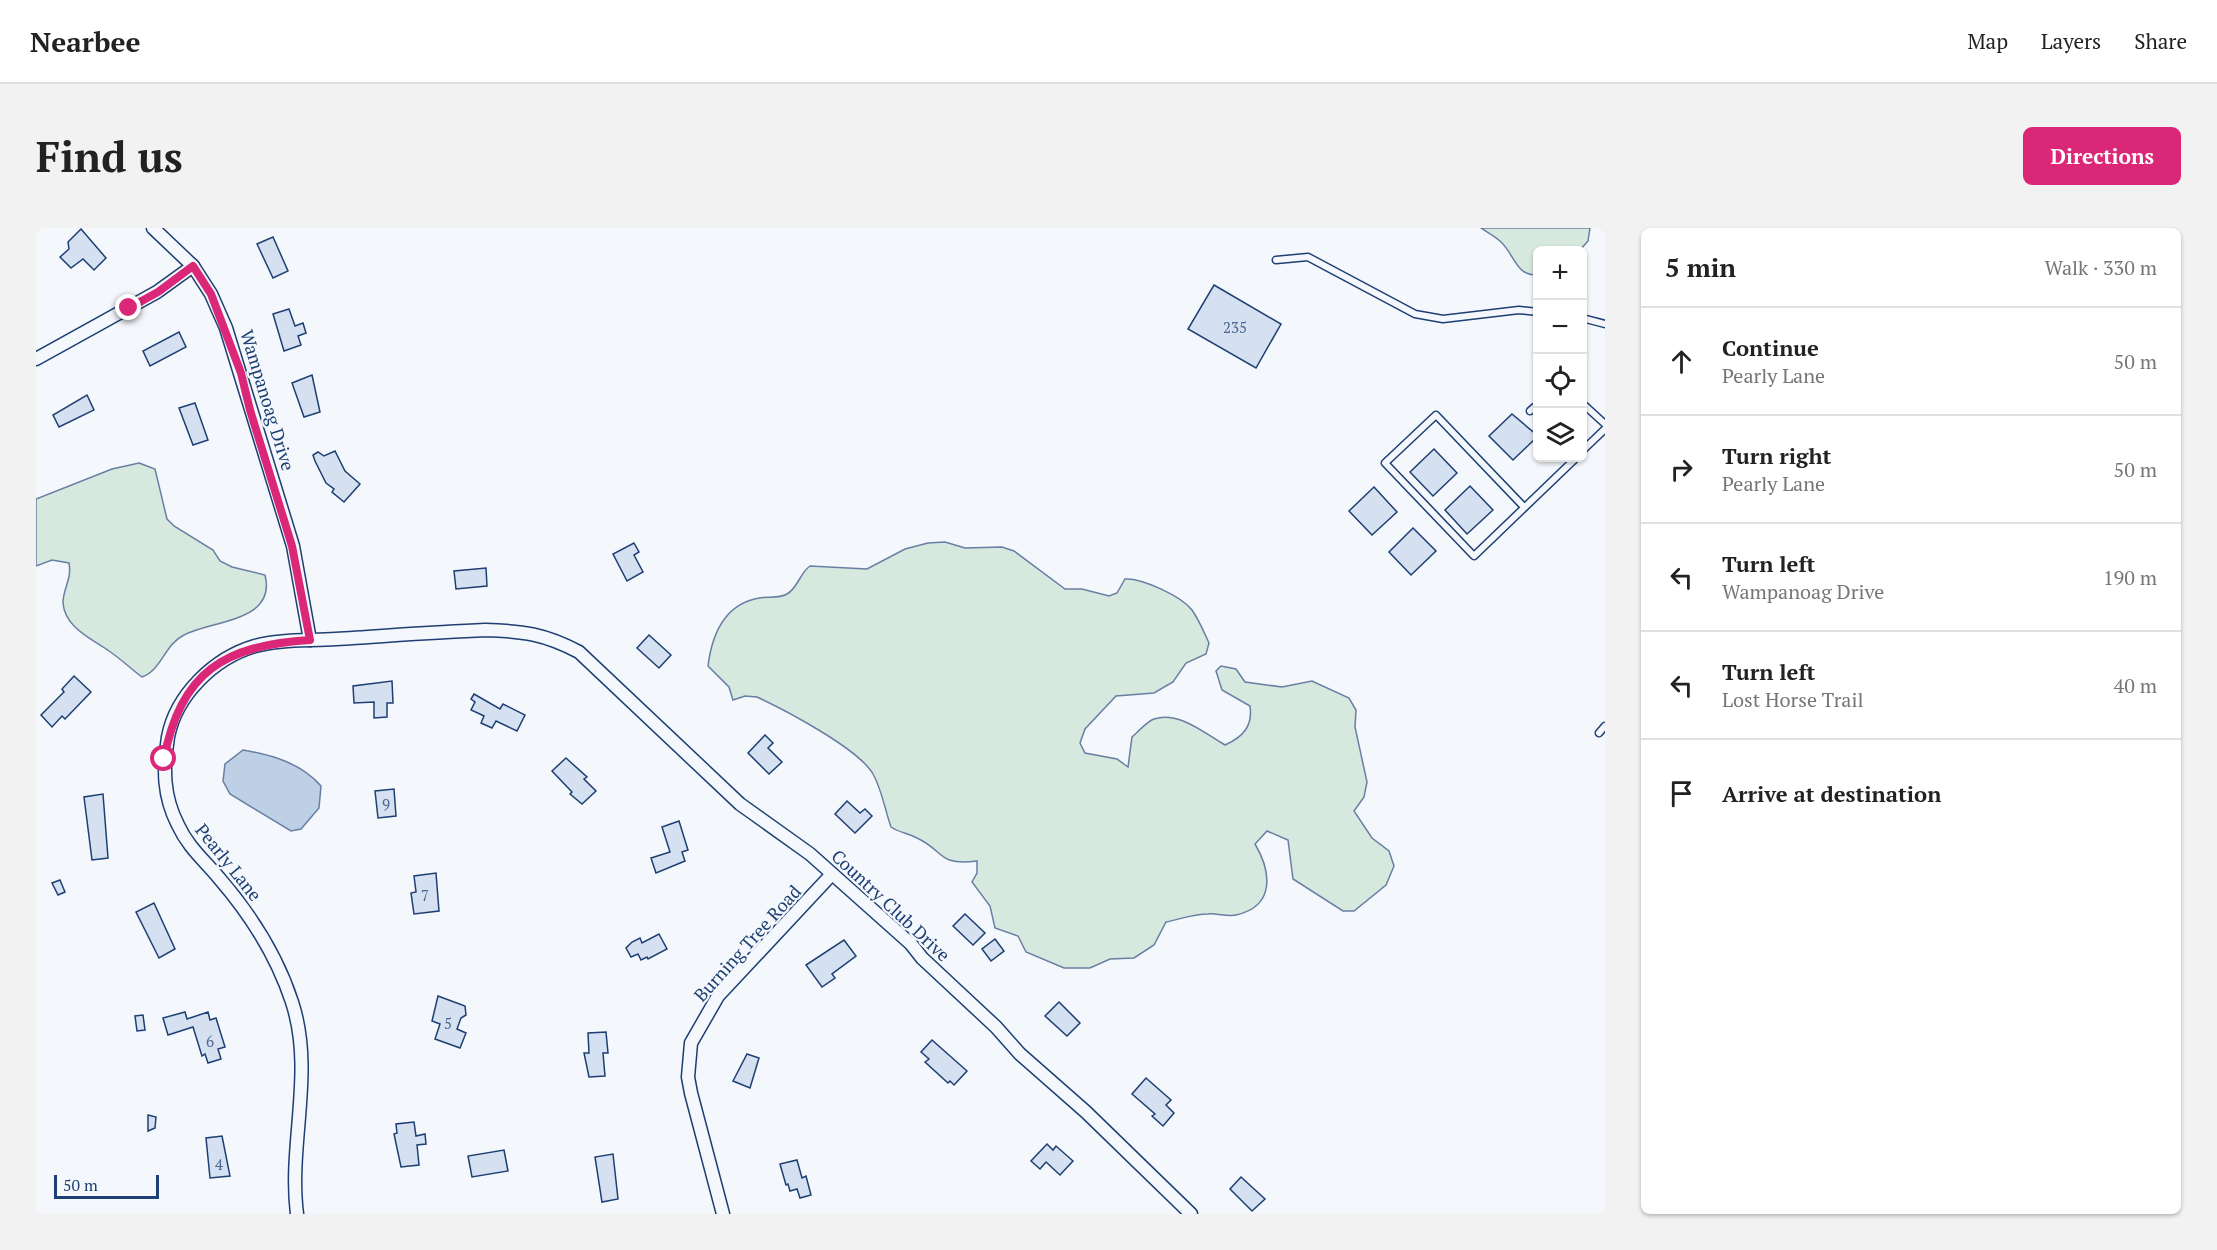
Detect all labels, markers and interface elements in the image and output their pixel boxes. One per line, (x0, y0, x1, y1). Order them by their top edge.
text: Nearbee (30, 23, 140, 60)
text: Map (1967, 27, 2008, 55)
text: Layers (2041, 27, 2101, 55)
text: Share (2134, 27, 2187, 55)
button: Directions (2023, 127, 2181, 185)
text: Find us (36, 128, 183, 184)
map controls (1533, 246, 1587, 462)
button: + (1533, 246, 1587, 300)
text: 5 min (1665, 250, 1736, 284)
text: Walk · 330 m (2045, 254, 2157, 281)
route end (115, 294, 141, 320)
button: − (1533, 300, 1587, 354)
house number: 235 (1223, 317, 1247, 337)
street label: Wampanoag Drive (235, 327, 301, 473)
text: Continue (1722, 333, 1819, 362)
icon: ahead (1665, 345, 1698, 378)
text: 50 m (2114, 348, 2157, 375)
button: locate (1533, 354, 1587, 408)
text: Pearly Lane (1722, 362, 1825, 389)
button: layers (1533, 408, 1587, 462)
text: Turn right (1722, 441, 1831, 470)
icon: right (1665, 453, 1698, 486)
text: 50 m (2114, 456, 2157, 483)
text: Pearly Lane (1722, 470, 1825, 497)
text: Turn left (1722, 549, 1815, 578)
icon: left (1665, 561, 1698, 594)
text: 190 m (2103, 564, 2157, 591)
text: Wampanoag Drive (1722, 578, 1884, 605)
text: Turn left (1722, 657, 1815, 686)
icon: left (1665, 669, 1698, 702)
text: 40 m (2114, 672, 2157, 699)
text: Lost Horse Trail (1722, 686, 1863, 713)
route start (150, 745, 176, 771)
icon: arrive (1665, 777, 1698, 810)
text: Arrive at destination (1722, 779, 1941, 808)
house number: 9 (382, 794, 390, 814)
street label: Pearly Lane (190, 818, 268, 906)
street label: Country Club Drive (827, 844, 955, 966)
street label: Burning Tree Road (688, 880, 806, 1006)
house number: 7 (421, 885, 429, 905)
house number: 5 (444, 1013, 452, 1033)
house number: 6 (206, 1031, 214, 1051)
house number: 4 (215, 1154, 223, 1174)
scale bar (54, 1172, 159, 1200)
text: 50 m (63, 1174, 98, 1196)

